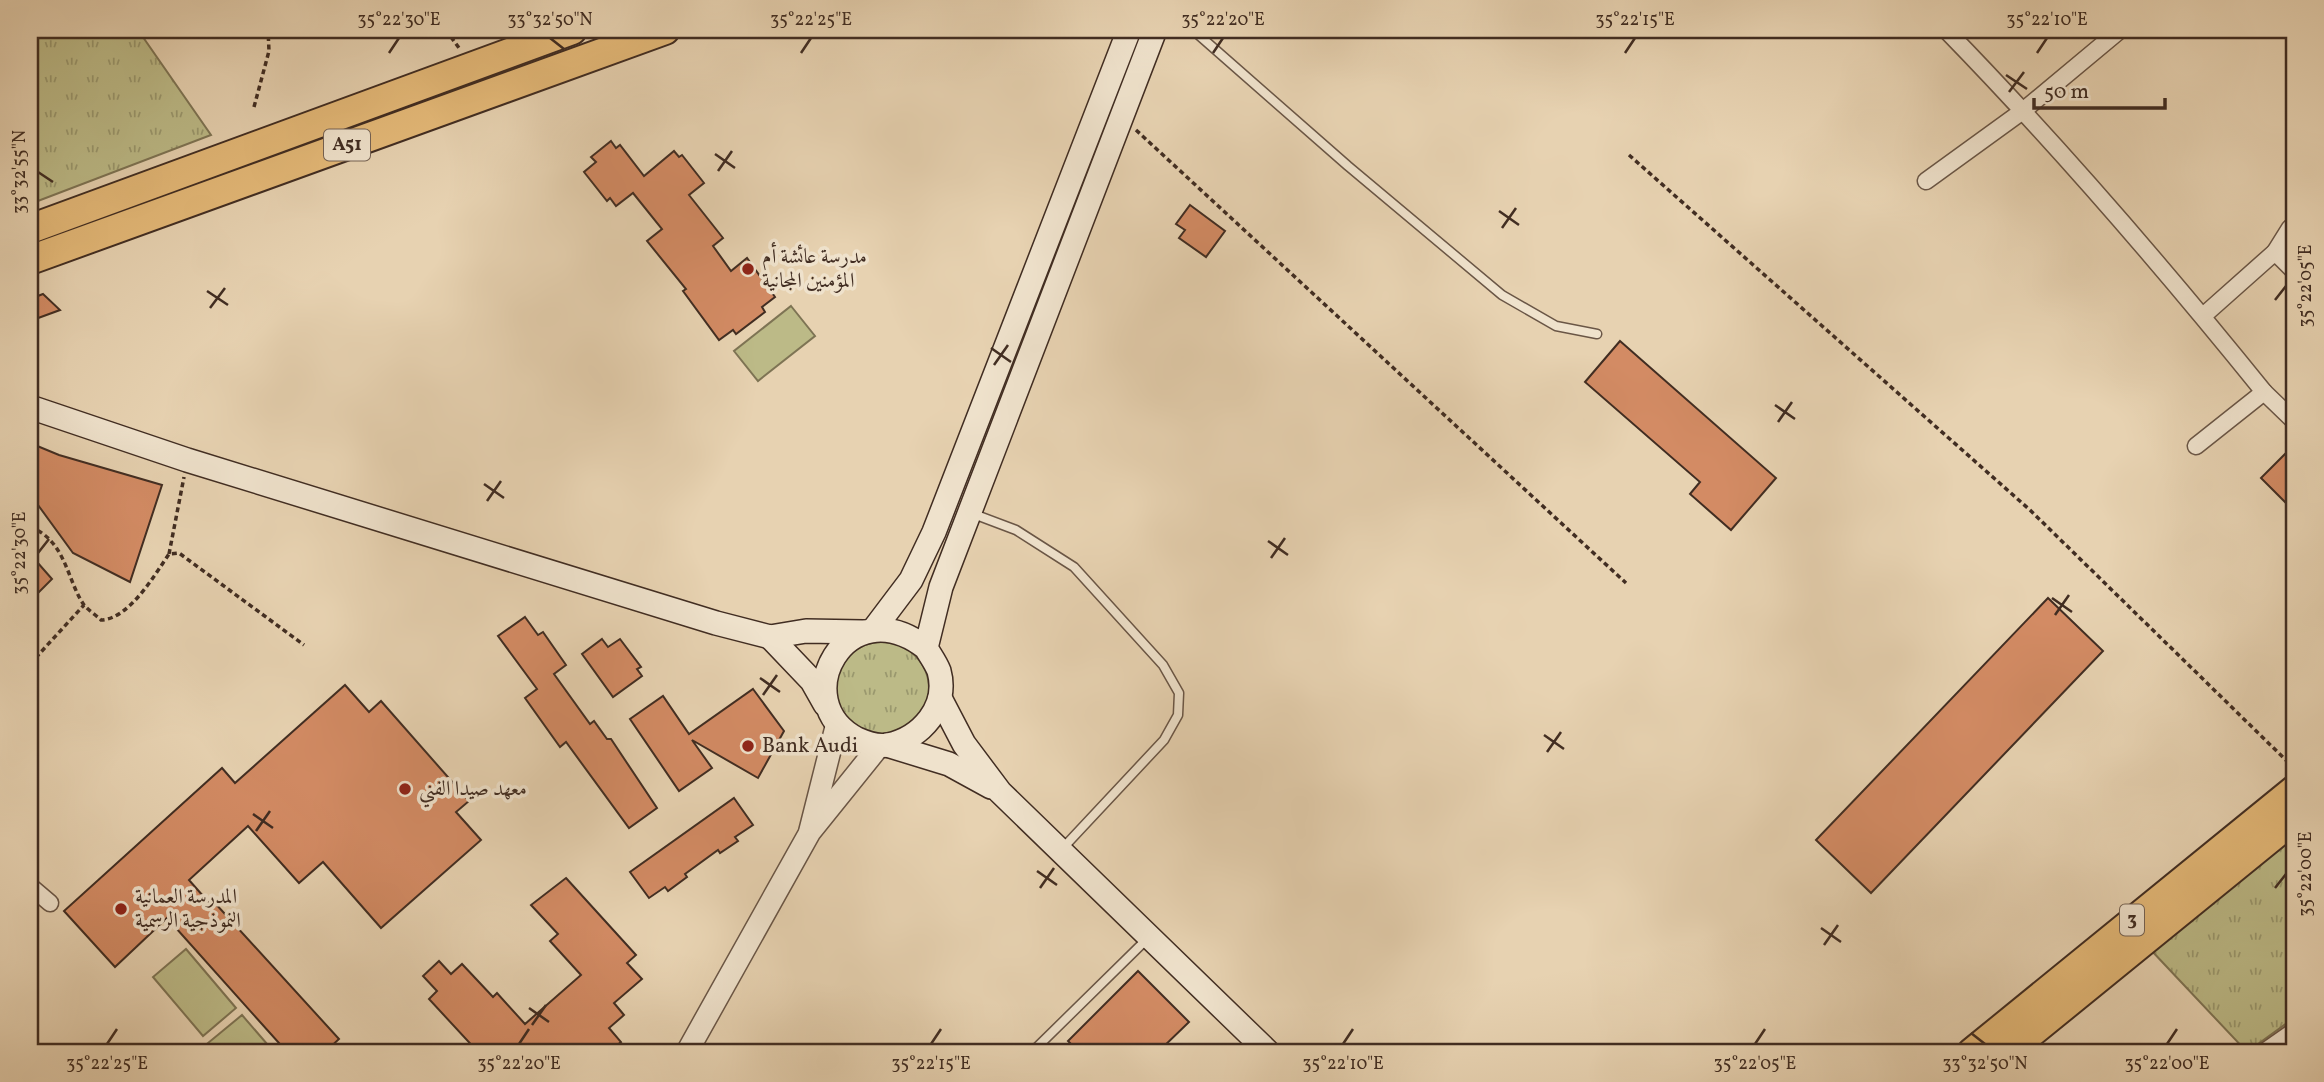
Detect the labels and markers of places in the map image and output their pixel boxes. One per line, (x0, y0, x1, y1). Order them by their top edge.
place label: مدرسة عائشة أم المؤمنين المجانية (762, 241, 867, 296)
marker: مدرسة عائشة أم المؤمنين المجانية (740, 261, 756, 277)
place label: Bank Audi (762, 732, 858, 761)
marker: Bank Audi (740, 738, 756, 754)
place label: معهد صيدا الفني (419, 775, 527, 808)
marker: معهد صيدا الفني (397, 781, 413, 797)
place label: المدرسة العمانية النموذجية الرسمية (135, 883, 241, 936)
marker: المدرسة العمانية النموذجية الرسمية (113, 901, 129, 917)

